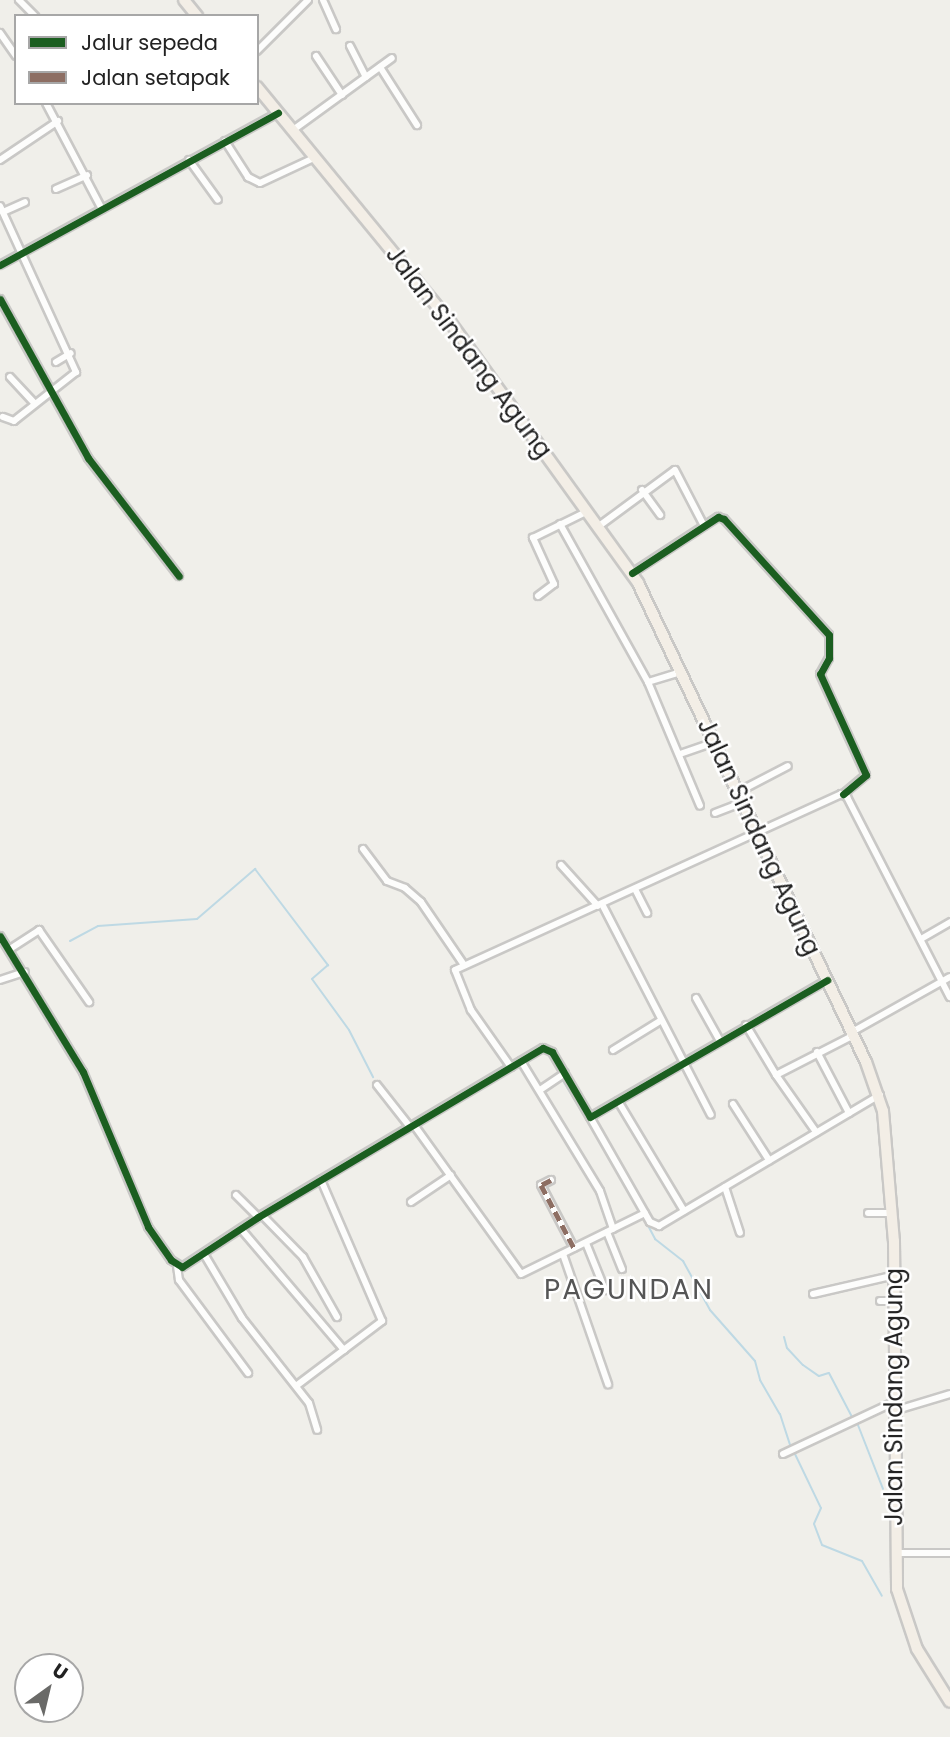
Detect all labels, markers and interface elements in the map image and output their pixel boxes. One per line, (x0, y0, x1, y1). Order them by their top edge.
legend (14, 14, 259, 105)
text: Jalur sepeda (81, 28, 218, 57)
text: Jalan setapak (81, 63, 230, 92)
street label: Jalan Sindang Agung (380, 240, 558, 464)
street label: Jalan Sindang Agung (691, 714, 827, 960)
street label: Jalan Sindang Agung (880, 1268, 908, 1526)
district label: PAGUNDAN (545, 1273, 713, 1307)
north arrow (14, 1653, 84, 1723)
text: U (47, 1657, 73, 1687)

